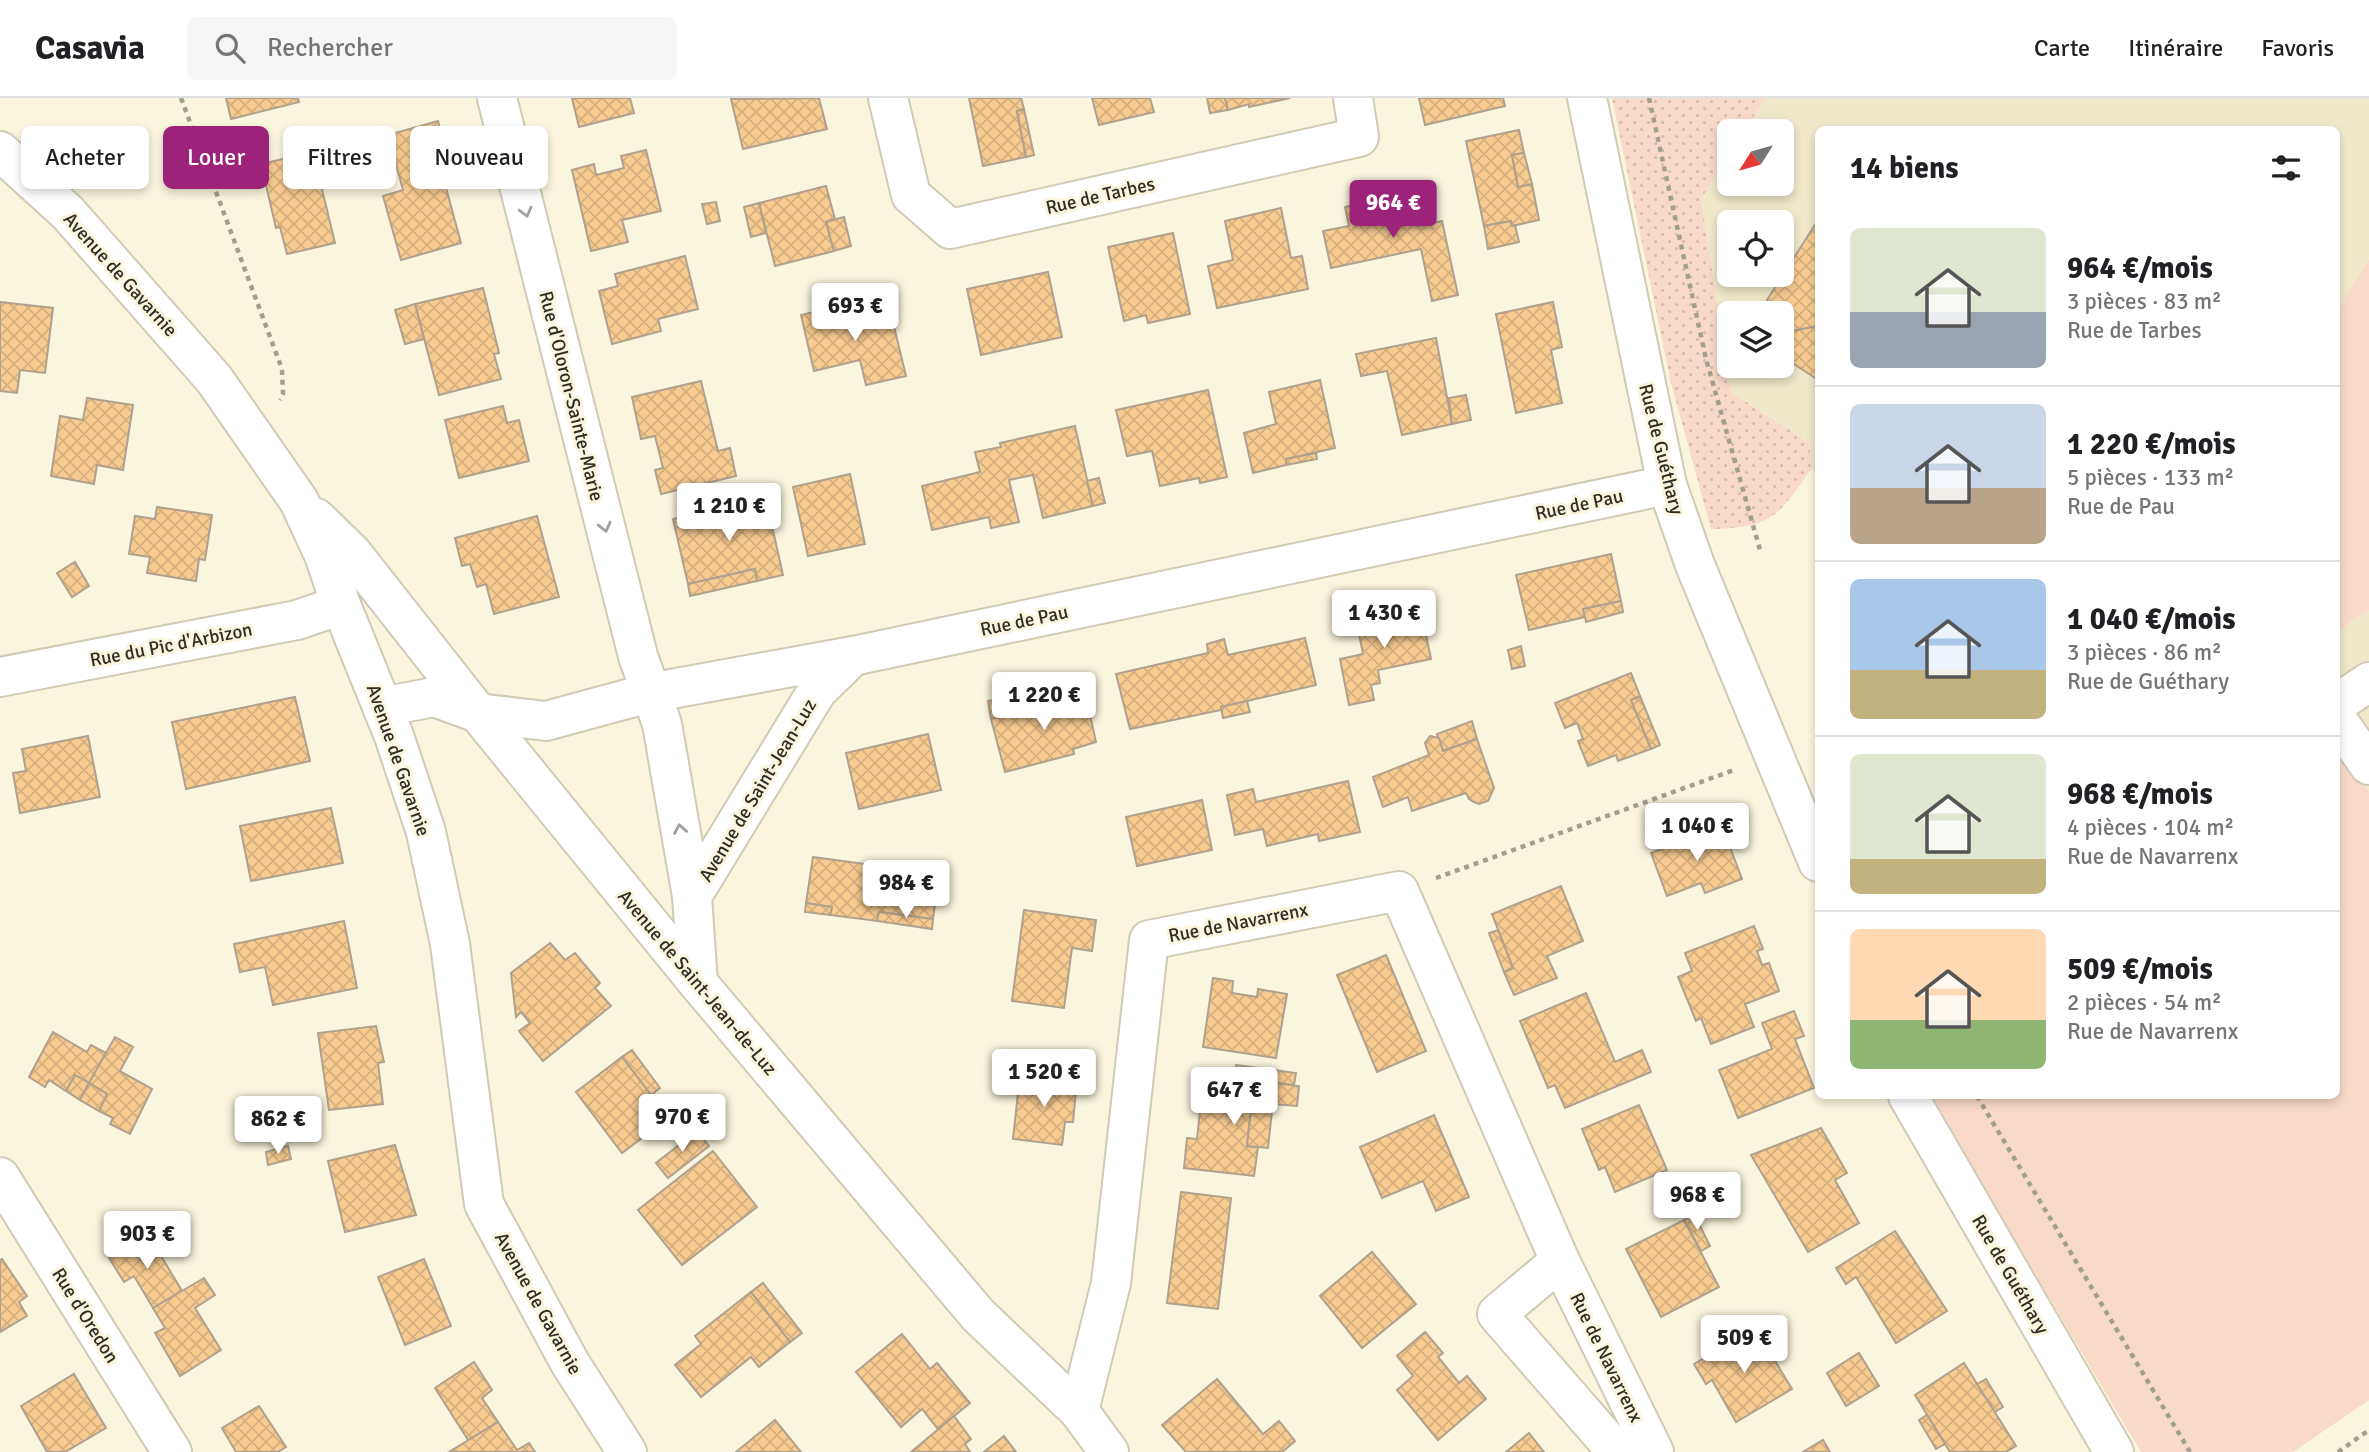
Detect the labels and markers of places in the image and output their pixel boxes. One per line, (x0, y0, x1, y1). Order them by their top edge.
pin: 964 € (1344, 180, 1442, 240)
pin: 693 € (806, 284, 904, 343)
pin: 1 210 € (664, 484, 794, 543)
pin: 1 430 € (1319, 590, 1449, 650)
pin: 1 220 € (979, 672, 1109, 732)
pin: 1 040 € (1632, 804, 1762, 863)
pin: 984 € (857, 860, 955, 920)
pin: 1 520 € (979, 1049, 1109, 1109)
pin: 647 € (1185, 1068, 1283, 1127)
pin: 970 € (633, 1094, 731, 1154)
pin: 862 € (229, 1096, 327, 1156)
pin: 968 € (1648, 1172, 1746, 1232)
pin: 903 € (98, 1212, 196, 1271)
pin: 509 € (1695, 1316, 1793, 1375)

